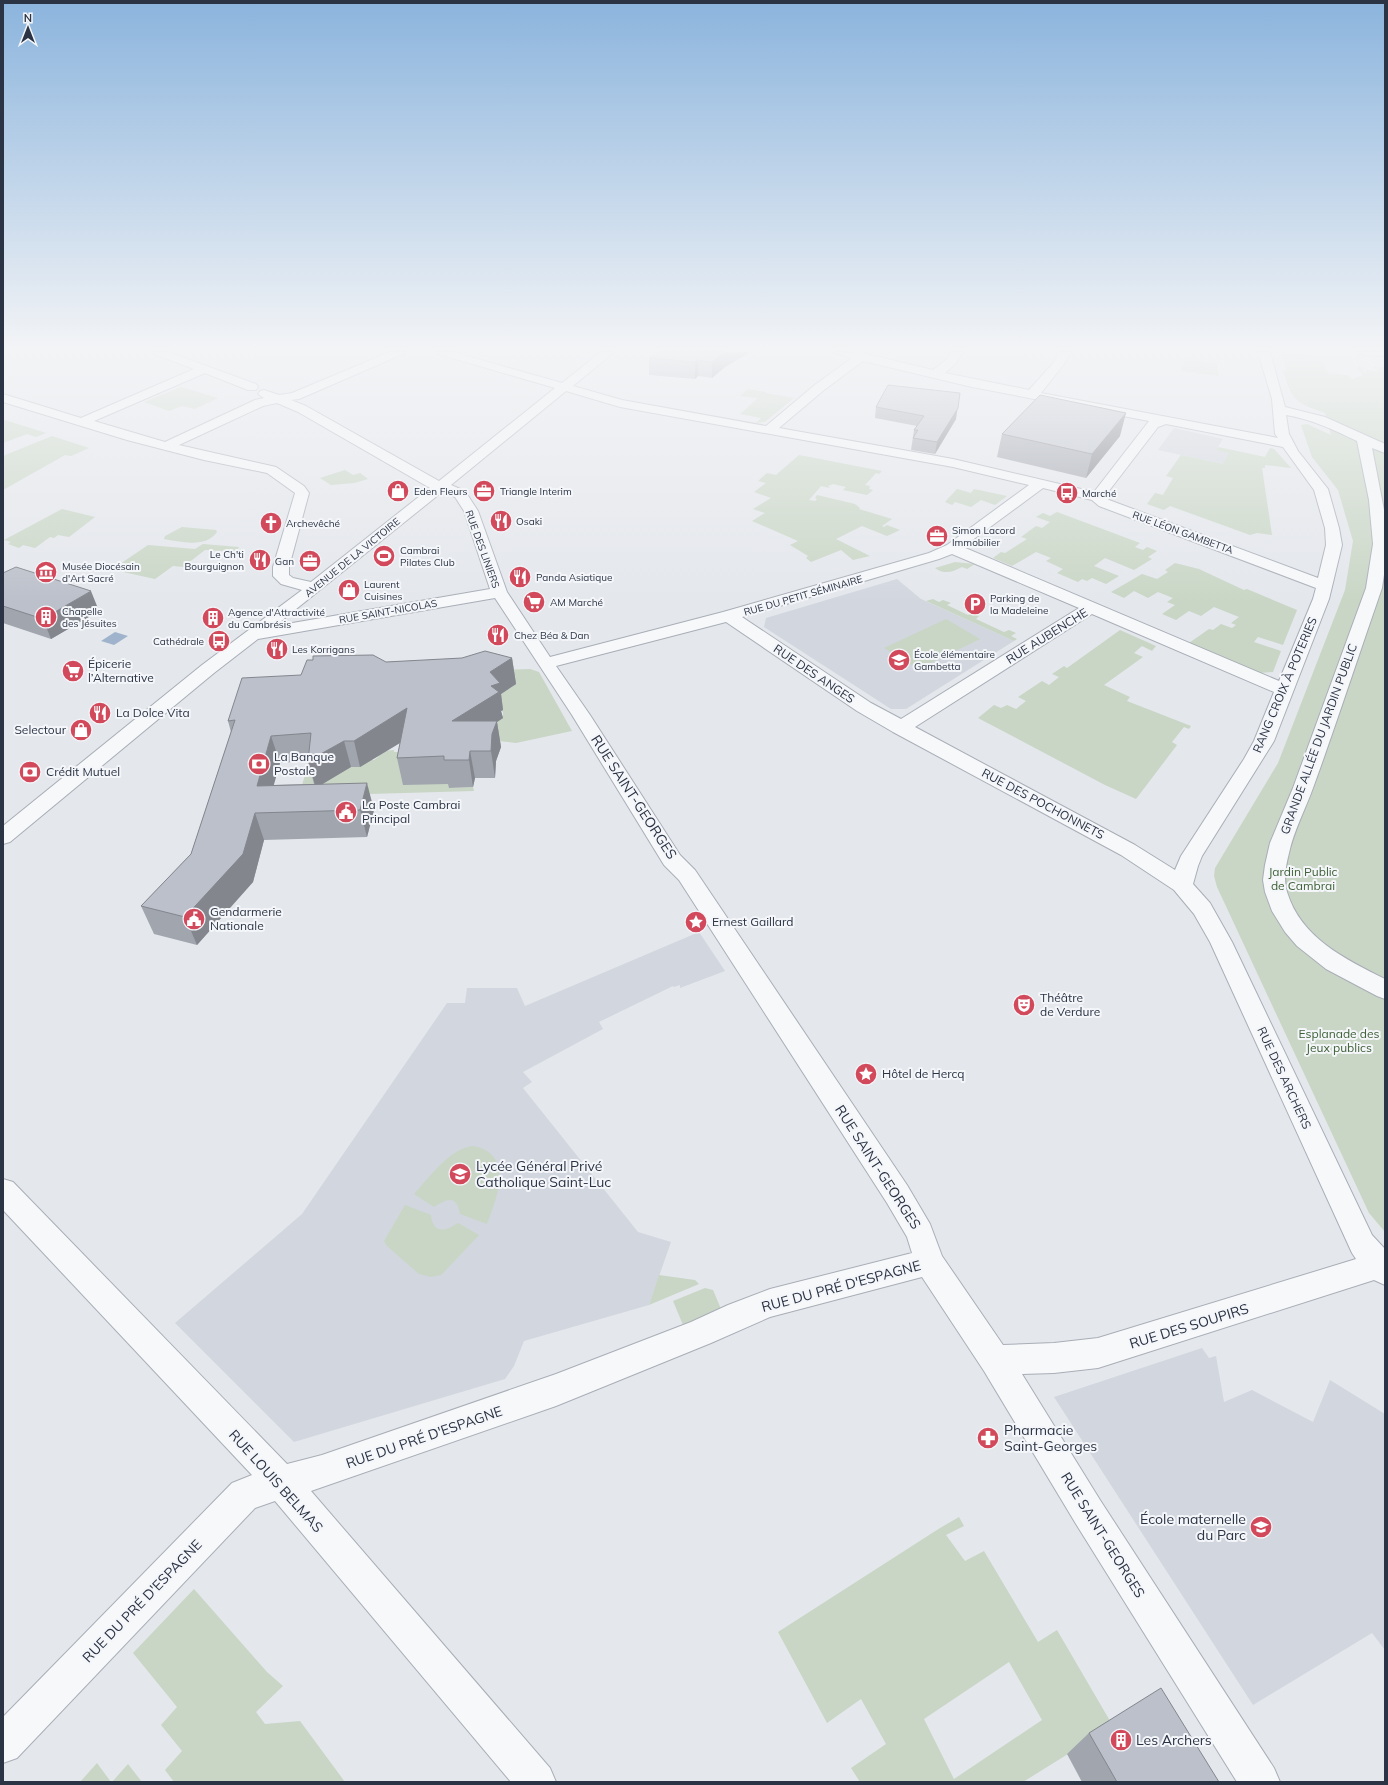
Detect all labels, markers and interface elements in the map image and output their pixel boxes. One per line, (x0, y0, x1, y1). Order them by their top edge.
north arrow (8, 8, 48, 48)
text: N (24, 11, 32, 25)
shop icon: Eden Fleurs (385, 478, 411, 504)
office icon: Triangle Interim (471, 478, 497, 504)
bus stop icon: Marché (1054, 480, 1080, 506)
place label: Eden Fleurs (414, 485, 468, 498)
place label: Triangle Interim (500, 485, 572, 498)
place label: Marché (1082, 487, 1116, 500)
street label: RUE DES LINIERS (462, 508, 503, 590)
restaurant icon: Osaki (488, 508, 514, 534)
street label: RUE LÉON GAMBETTA (1131, 508, 1236, 557)
church icon: Archevêché (258, 510, 284, 536)
street label: AVENUE DE LA VICTOIRE (302, 515, 403, 600)
place label: Osaki (516, 515, 542, 528)
place label: Archevêché (286, 517, 340, 530)
office icon: Simon Lacord Immobilier (924, 523, 950, 549)
place label: Simon Lacord Immobilier (952, 524, 1015, 549)
sports icon: Cambrai Pilates Club (371, 543, 397, 569)
place label: Cambrai Pilates Club (400, 544, 455, 569)
restaurant icon: Le Ch'ti Bourguignon (247, 547, 273, 573)
place label: Le Ch'ti Bourguignon (185, 548, 244, 573)
office icon: Gan (297, 548, 323, 574)
place label: Gan (275, 555, 294, 568)
museum icon: Musée Diocésain d'Art Sacré (33, 559, 59, 585)
place label: Musée Diocésain d'Art Sacré (62, 560, 140, 585)
restaurant icon: Panda Asiatique (507, 564, 533, 590)
place label: Panda Asiatique (536, 571, 612, 584)
street label: RUE DU PETIT SÉMINAIRE (742, 572, 864, 619)
shop icon: Laurent Cuisines (336, 577, 362, 603)
place label: Laurent Cuisines (364, 578, 403, 603)
supermarket icon: AM Marché (521, 589, 547, 615)
parking icon: Parking de la Madeleine (962, 591, 988, 617)
place label: Parking de la Madeleine (990, 592, 1049, 617)
street label: RUE SAINT-NICOLAS (338, 596, 438, 627)
place label: AM Marché (550, 596, 603, 609)
building icon: Chapelle des Jésuites (33, 604, 59, 630)
street label: RUE AUBENCHE (1003, 604, 1090, 667)
place label: Chapelle des Jésuites (62, 605, 117, 630)
building icon: Agence d'Attractivité du Cambrésis (200, 605, 226, 631)
place label: Agence d'Attractivité du Cambrésis (228, 606, 325, 631)
street label: RANG CROIX À POTERIES (1249, 615, 1320, 755)
restaurant icon: Chez Béa & Dan (485, 622, 511, 648)
bus stop icon: Cathédrale (206, 628, 232, 654)
place label: Chez Béa & Dan (514, 629, 590, 642)
place label: Cathédrale (153, 635, 204, 648)
restaurant icon: Les Korrigans (264, 636, 290, 662)
street label: RUE DES ANGES (771, 641, 858, 706)
street label: GRANDE ALLÉE DU JARDIN PUBLIC (1277, 641, 1360, 836)
place label: Les Korrigans (292, 643, 355, 656)
school or university icon: École élémentaire Gambetta (886, 647, 912, 673)
place label: École élémentaire Gambetta (914, 648, 995, 673)
place label: Épicerie l’Alternative (88, 656, 154, 685)
supermarket icon: Épicerie l’Alternative (60, 658, 86, 684)
restaurant icon: La Dolce Vita (87, 700, 113, 726)
place label: La Dolce Vita (116, 705, 190, 720)
shop icon: Selectour (68, 717, 94, 743)
place label: Selectour (14, 722, 67, 737)
street label: RUE SAINT-GEORGES (587, 731, 681, 863)
place label: La Banque Postale (274, 749, 334, 778)
bank icon: La Banque Postale (246, 751, 272, 777)
bank icon: Crédit Mutuel (17, 759, 43, 785)
place label: Crédit Mutuel (46, 764, 120, 779)
street label: RUE DES POCHONNETS (979, 765, 1107, 842)
place label: La Poste Cambrai Principal (362, 797, 460, 826)
public building icon: La Poste Cambrai Principal (333, 799, 359, 825)
park label: Jardin Public de Cambrai (1268, 864, 1338, 893)
place label: Gendarmerie Nationale (210, 904, 282, 933)
public building icon: Gendarmerie Nationale (181, 906, 207, 932)
place icon: Ernest Gaillard (683, 909, 709, 935)
place label: Ernest Gaillard (712, 914, 793, 929)
place label: Théâtre de Verdure (1040, 990, 1100, 1019)
theatre icon: Théâtre de Verdure (1011, 992, 1037, 1018)
street label: RUE DES ARCHERS (1254, 1024, 1315, 1131)
park label: Esplanade des Jeux publics (1299, 1026, 1380, 1055)
place icon: Hôtel de Hercq (853, 1061, 879, 1087)
place label: Hôtel de Hercq (882, 1066, 965, 1081)
street label: RUE SAINT-GEORGES (831, 1101, 925, 1233)
place label: Lycée Général Privé Catholique Saint-Luc (476, 1157, 611, 1191)
school or university icon: Lycée Général Privé Catholique Saint-Luc (447, 1161, 473, 1187)
street label: RUE DU PRÉ D'ESPAGNE (759, 1256, 923, 1316)
street label: RUE DES SOUPIRS (1127, 1299, 1251, 1353)
street label: RUE DU PRÉ D'ESPAGNE (343, 1402, 505, 1472)
place label: Pharmacie Saint-Georges (1004, 1421, 1097, 1455)
pharmacy icon: Pharmacie Saint-Georges (975, 1425, 1001, 1451)
street label: RUE LOUIS BELMAS (225, 1426, 327, 1536)
street label: RUE SAINT-GEORGES (1057, 1469, 1149, 1601)
place label: École maternelle du Parc (1140, 1510, 1246, 1544)
school or university icon: École maternelle du Parc (1248, 1514, 1274, 1540)
street label: RUE DU PRÉ D'ESPAGNE (78, 1536, 206, 1666)
building icon: Les Archers (1108, 1727, 1134, 1753)
place label: Les Archers (1136, 1731, 1212, 1749)

